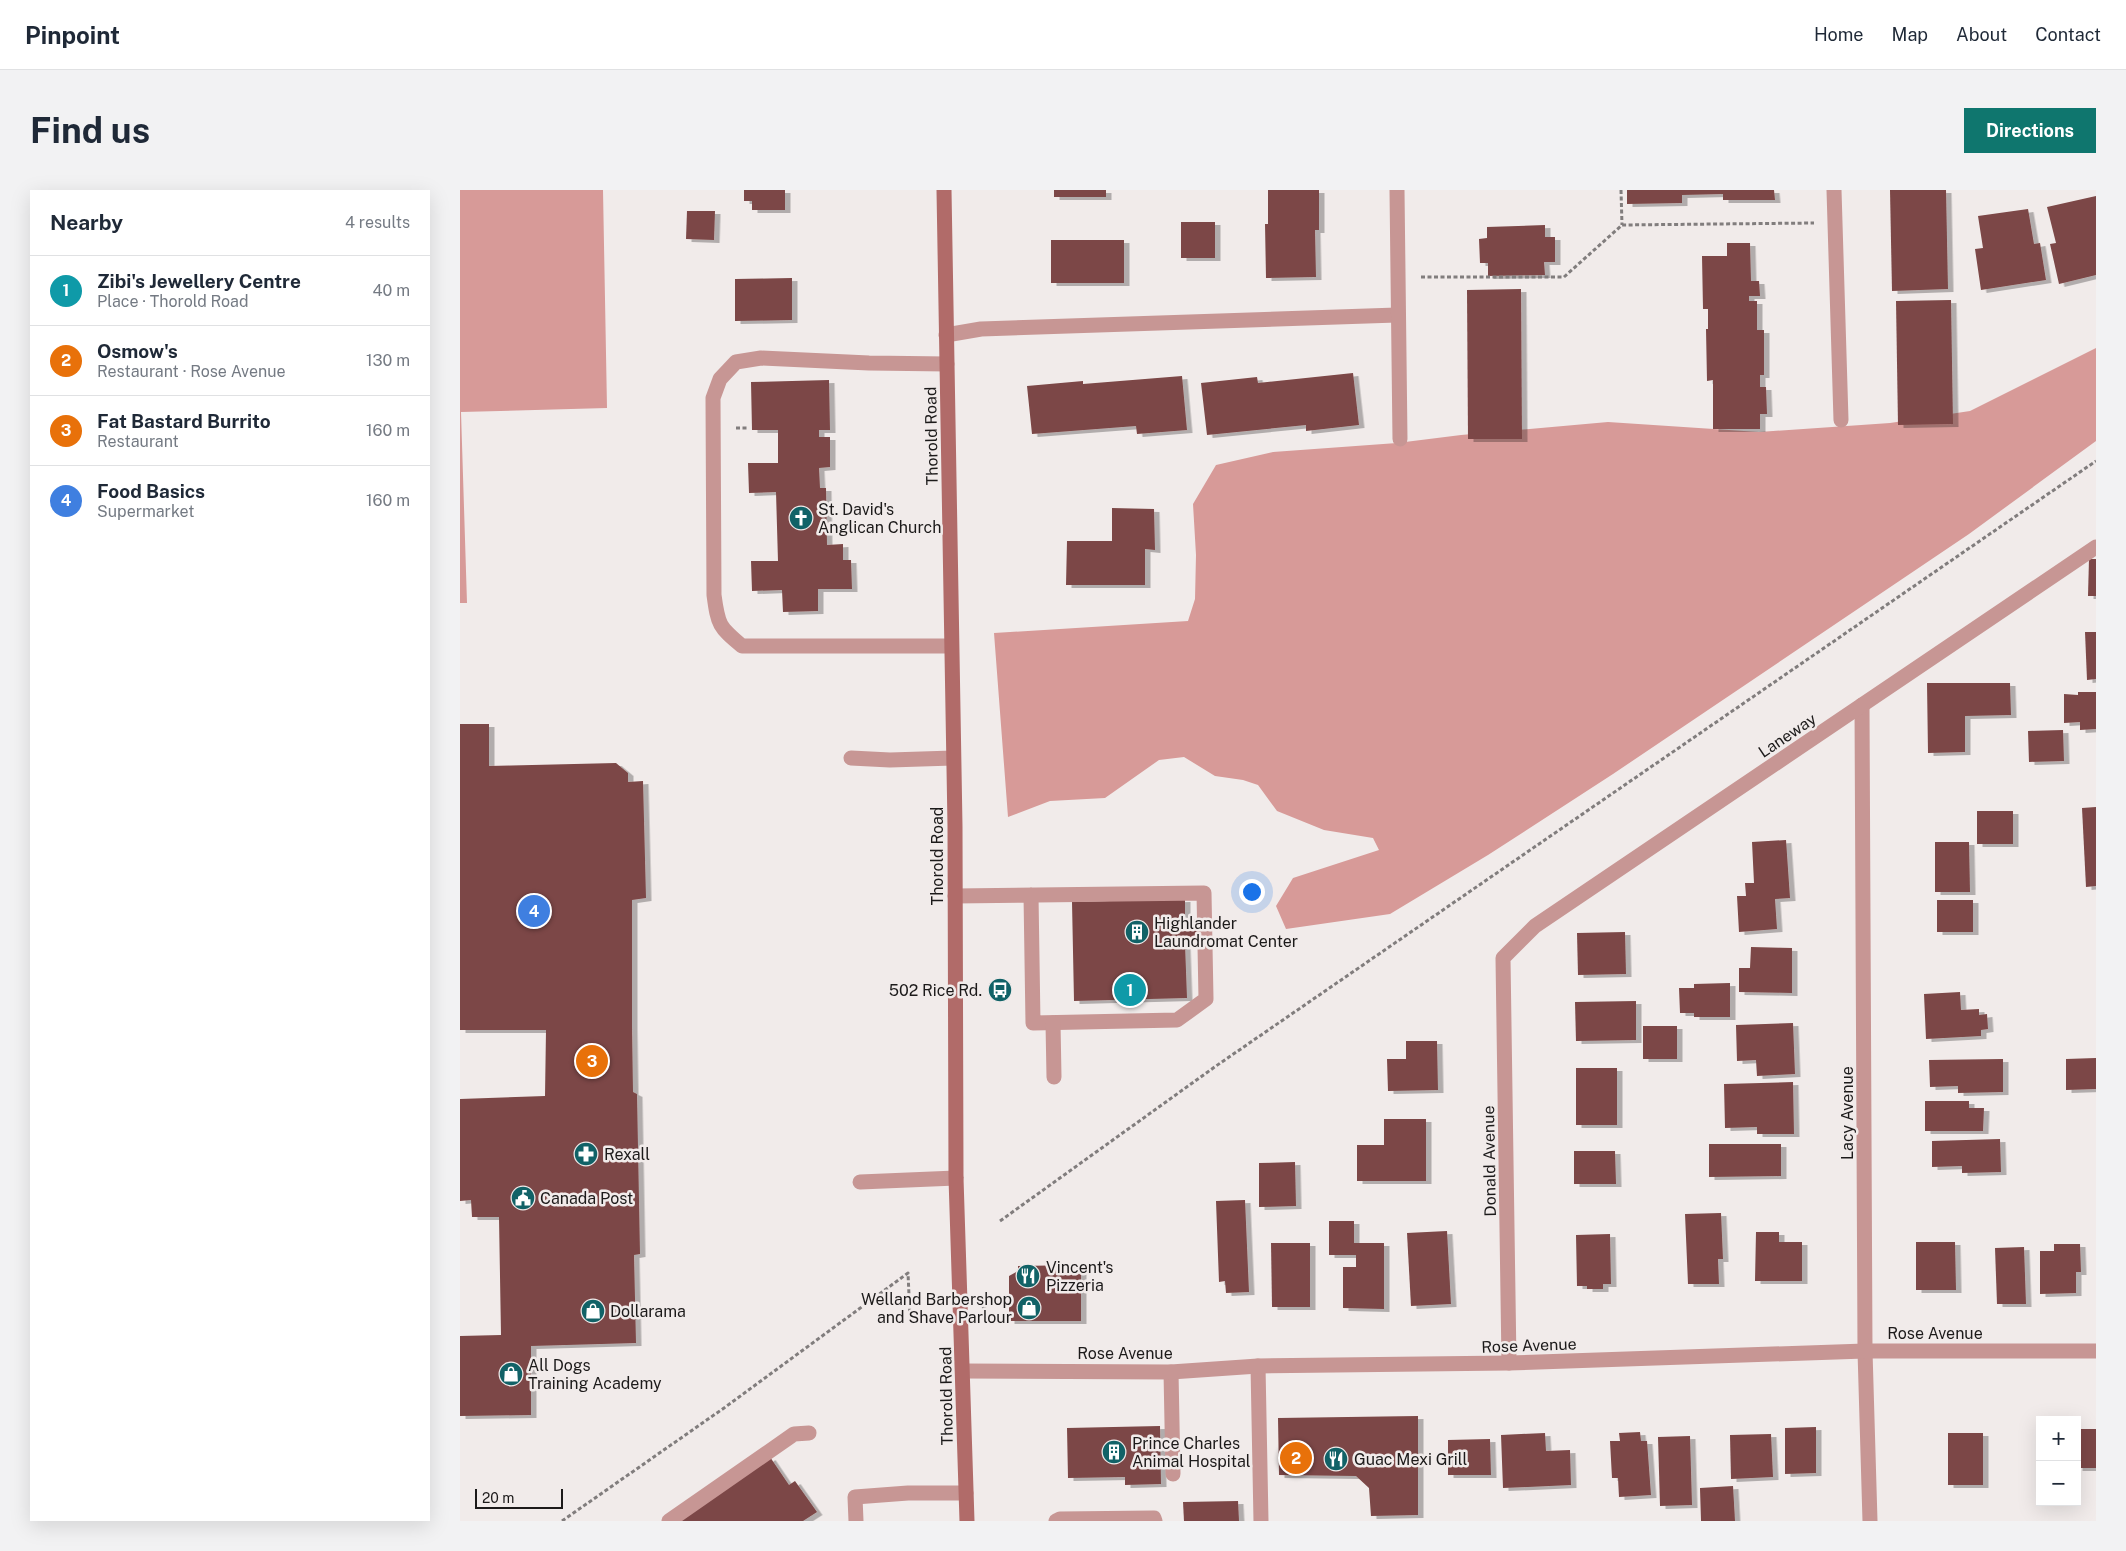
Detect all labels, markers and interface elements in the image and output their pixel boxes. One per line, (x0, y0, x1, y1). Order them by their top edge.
text: Pinpoint (25, 21, 120, 49)
text: Home (1814, 24, 1864, 45)
text: Map (1892, 24, 1928, 45)
text: About (1956, 24, 2007, 45)
text: Contact (2035, 24, 2101, 45)
button: Directions (1964, 108, 2096, 153)
text: Find us (30, 110, 150, 151)
text: Nearby (50, 210, 123, 235)
text: 4 results (345, 213, 410, 232)
text: Zibi's Jewellery Centre (97, 270, 301, 292)
text: 1 (63, 281, 69, 300)
text: 40 m (372, 281, 410, 300)
text: Place · Thorold Road (97, 292, 248, 311)
text: Osmow's (97, 340, 178, 362)
text: 2 (61, 351, 71, 370)
text: 130 m (366, 351, 410, 370)
text: Restaurant · Rose Avenue (97, 362, 286, 381)
street label: Thorold Road (921, 386, 942, 486)
text: Fat Bastard Burrito (97, 410, 271, 432)
text: 3 (61, 421, 71, 440)
text: 160 m (366, 421, 410, 440)
text: Restaurant (97, 432, 179, 451)
text: Food Basics (97, 480, 205, 502)
text: 4 (61, 491, 71, 510)
text: 160 m (366, 491, 410, 510)
place label: St. David's Anglican Church (818, 500, 941, 537)
text: Supermarket (97, 502, 194, 521)
church icon: St. David's Anglican Church (788, 505, 814, 531)
street label: Laneway (1755, 709, 1820, 762)
street label: Thorold Road (928, 807, 947, 905)
your location (1239, 879, 1265, 905)
pin: 4 (518, 892, 550, 930)
place label: Highlander Laundromat Center (1154, 914, 1298, 951)
building icon: Highlander Laundromat Center (1124, 919, 1150, 945)
pin: 1 (1114, 971, 1146, 1009)
bus stop icon: 502 Rice Rd. (987, 977, 1013, 1003)
place label: 502 Rice Rd. (889, 981, 982, 1000)
pin: 3 (576, 1042, 608, 1080)
street label: Lacy Avenue (1838, 1066, 1857, 1160)
street label: Donald Avenue (1479, 1105, 1500, 1217)
pharmacy icon: Rexall (573, 1141, 599, 1167)
place label: Rexall (604, 1145, 650, 1164)
public building icon: Canada Post (510, 1185, 536, 1211)
place label: Canada Post (540, 1189, 633, 1208)
place label: Vincent's Pizzeria (1046, 1258, 1113, 1295)
restaurant icon: Vincent's Pizzeria (1015, 1263, 1041, 1289)
place label: Welland Barbershop and Shave Parlour (861, 1290, 1012, 1327)
shop icon: Welland Barbershop and Shave Parlour (1016, 1295, 1042, 1321)
shop icon: Dollarama (580, 1298, 606, 1324)
place label: Dollarama (610, 1302, 686, 1321)
street label: Rose Avenue (1887, 1324, 1983, 1343)
street label: Rose Avenue (1481, 1334, 1577, 1357)
street label: Rose Avenue (1077, 1344, 1173, 1363)
street label: Thorold Road (936, 1346, 957, 1446)
place label: All Dogs Training Academy (528, 1356, 662, 1393)
shop icon: All Dogs Training Academy (498, 1361, 524, 1387)
map controls (2036, 1416, 2081, 1506)
button: + (2036, 1416, 2081, 1461)
place label: Prince Charles Animal Hospital (1132, 1434, 1251, 1471)
building icon: Prince Charles Animal Hospital (1101, 1439, 1127, 1465)
pin: 2 (1280, 1439, 1312, 1477)
restaurant icon: Guac Mexi Grill (1323, 1446, 1349, 1472)
place label: Guac Mexi Grill (1354, 1450, 1467, 1469)
button: − (2036, 1461, 2081, 1506)
scale bar (475, 1486, 562, 1509)
text: 20 m (482, 1490, 514, 1506)

